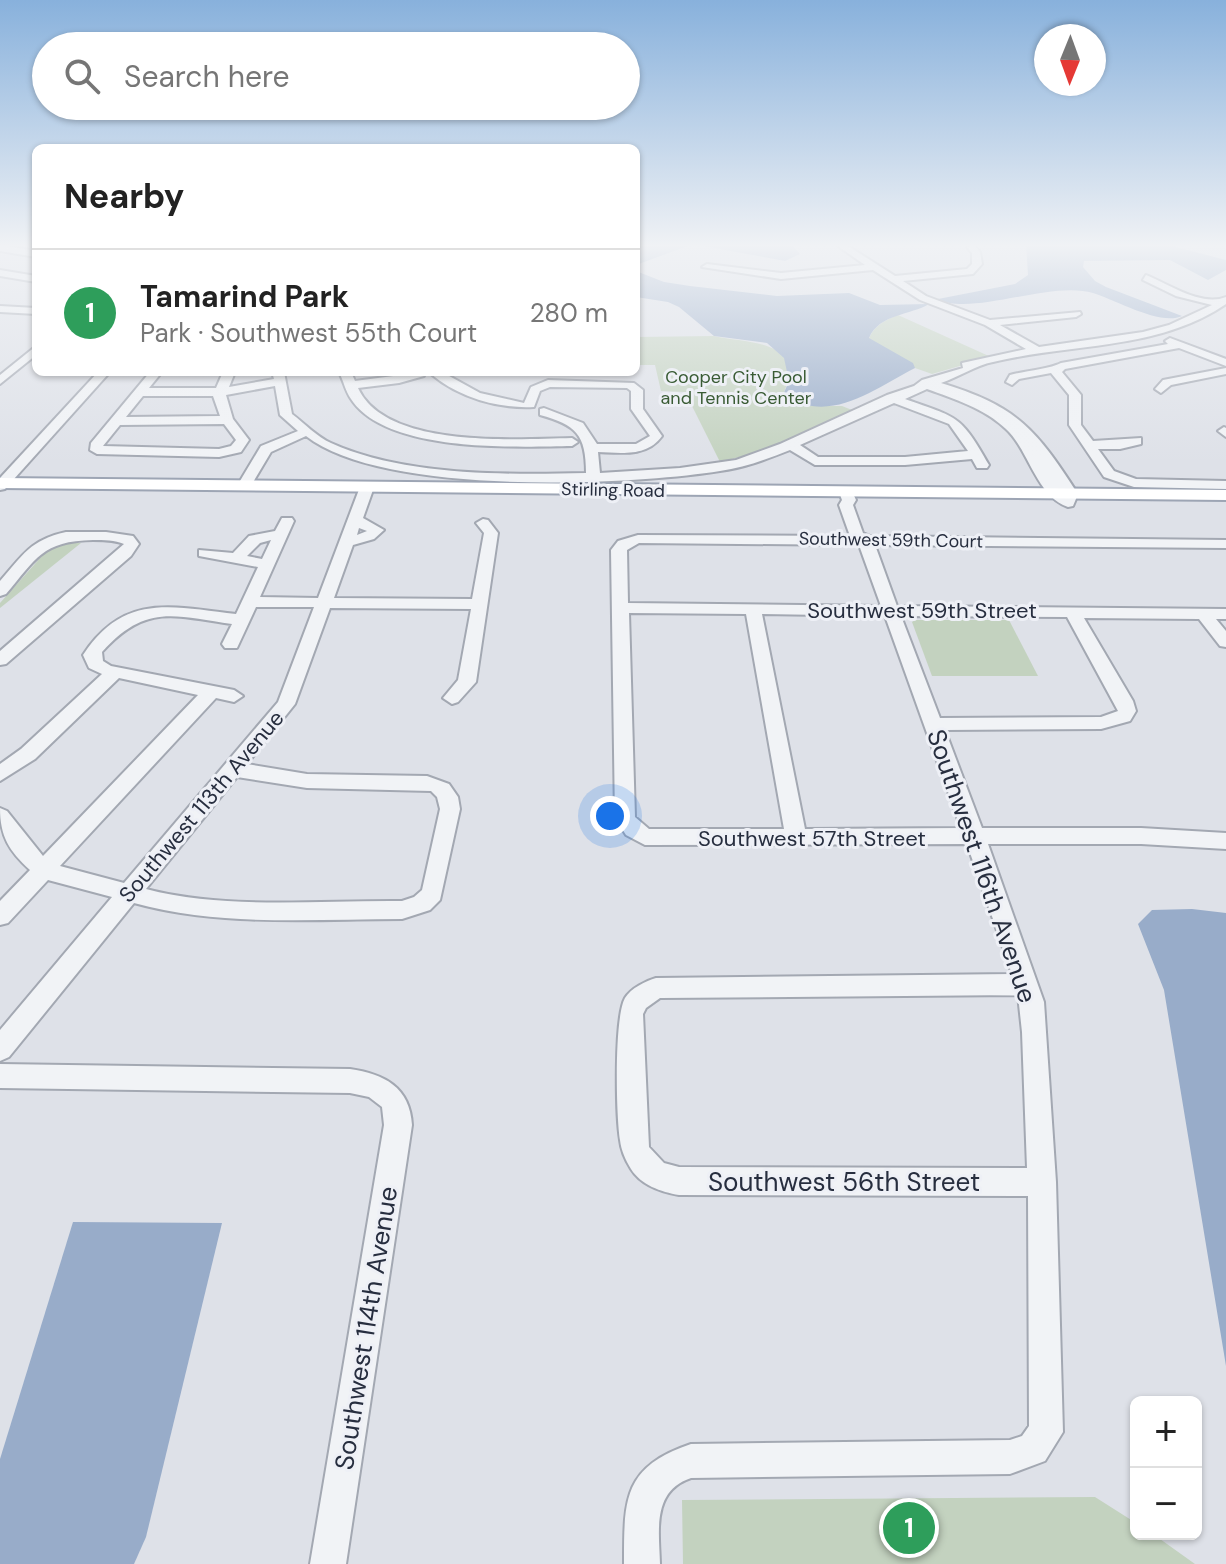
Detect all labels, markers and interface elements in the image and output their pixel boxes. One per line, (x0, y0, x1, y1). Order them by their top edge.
north arrow (1034, 24, 1106, 96)
search box (32, 32, 640, 120)
icon: search (60, 54, 104, 98)
text: Search here (124, 57, 290, 96)
text: Nearby (64, 174, 184, 219)
text: Tamarind Park (140, 277, 349, 316)
text: 1 (85, 296, 95, 330)
text: 280 m (530, 296, 608, 330)
text: Park · Southwest 55th Court (140, 316, 477, 350)
park label: Cooper City Pool and Tennis Center (661, 365, 812, 410)
street label: Stirling Road (561, 477, 665, 503)
street label: Southwest 59th Court (799, 526, 983, 554)
street label: Southwest 59th Street (807, 596, 1037, 625)
street label: Southwest 113th Avenue (112, 704, 290, 908)
street label: Southwest 116th Avenue (919, 725, 1045, 1007)
your location (590, 796, 630, 836)
street label: Southwest 57th Street (698, 824, 926, 853)
street label: Southwest 56th Street (708, 1165, 980, 1199)
street label: Southwest 114th Avenue (327, 1184, 405, 1472)
map controls (1130, 1396, 1202, 1540)
button: + (1130, 1396, 1202, 1468)
button: − (1130, 1468, 1202, 1540)
pin: 1 (883, 1498, 935, 1558)

